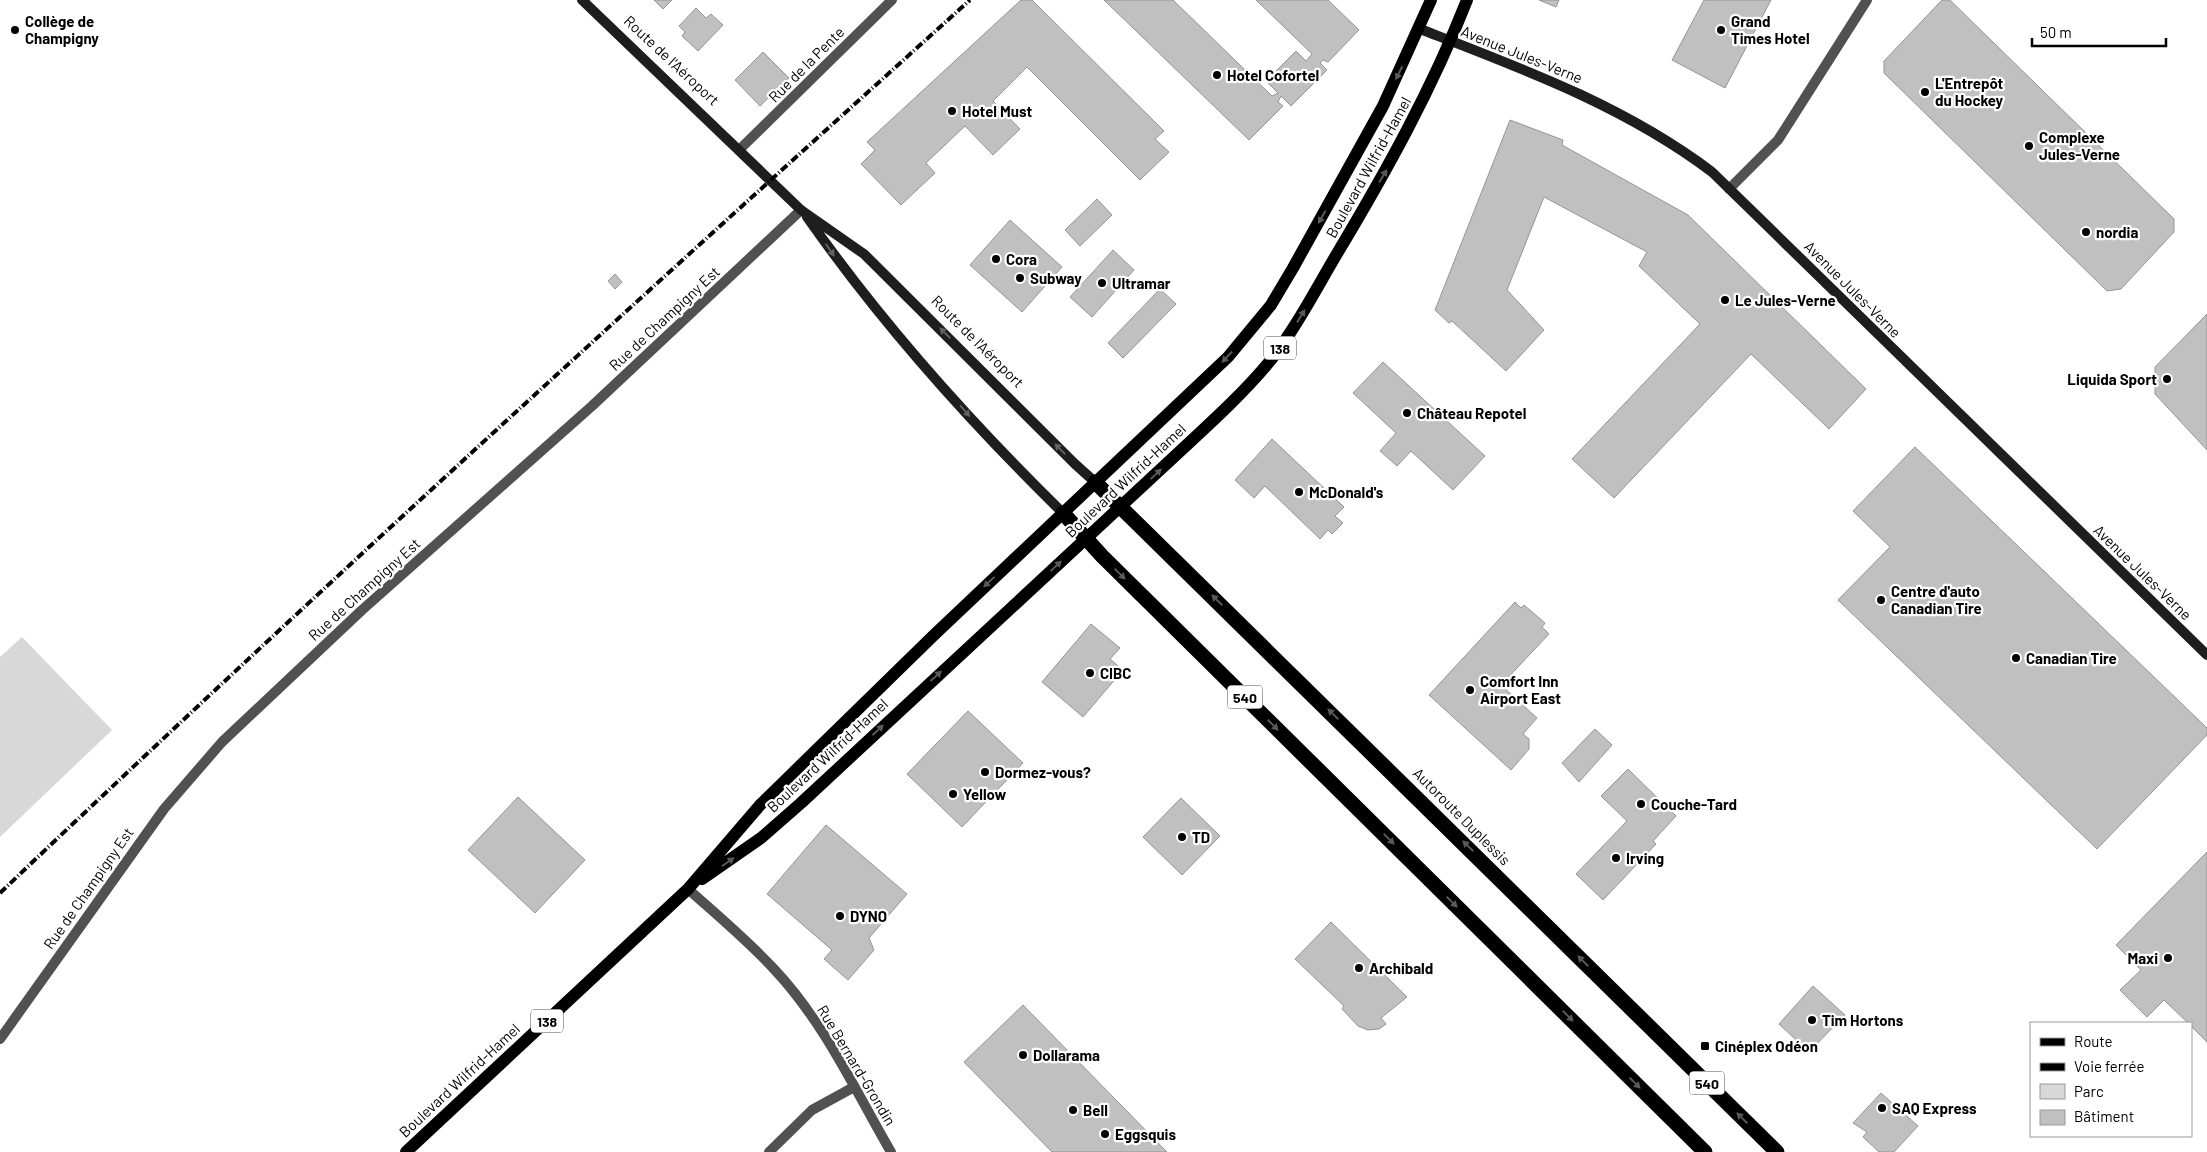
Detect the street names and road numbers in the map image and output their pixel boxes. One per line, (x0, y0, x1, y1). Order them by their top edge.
street label: Route de l'Aéroport (621, 11, 723, 109)
street label: Avenue Jules-Verne (1459, 21, 1585, 87)
street label: Rue de la Pente (764, 22, 848, 106)
street label: Boulevard Wilfrid-Hamel (1322, 93, 1414, 241)
street label: Avenue Jules-Verne (1801, 237, 1905, 341)
street label: Rue de Champigny Est (605, 262, 723, 374)
street label: Route de l'Aéroport (928, 291, 1028, 391)
road number: 138 (1264, 336, 1296, 359)
street label: Boulevard Wilfrid-Hamel (1061, 419, 1189, 541)
street label: Avenue Jules-Verne (2090, 521, 2196, 623)
street label: Rue de Champigny Est (304, 534, 424, 644)
road number: 540 (1228, 686, 1262, 709)
street label: Boulevard Wilfrid-Hamel (763, 694, 891, 816)
street label: Autoroute Duplessis (1410, 764, 1514, 868)
street label: Rue de Champigny Est (39, 824, 137, 952)
street label: Rue Bernard-Grondin (814, 1002, 900, 1128)
road number: 138 (531, 1009, 563, 1032)
street label: Boulevard Wilfrid-Hamel (395, 1019, 523, 1141)
road number: 540 (1690, 1072, 1724, 1094)

